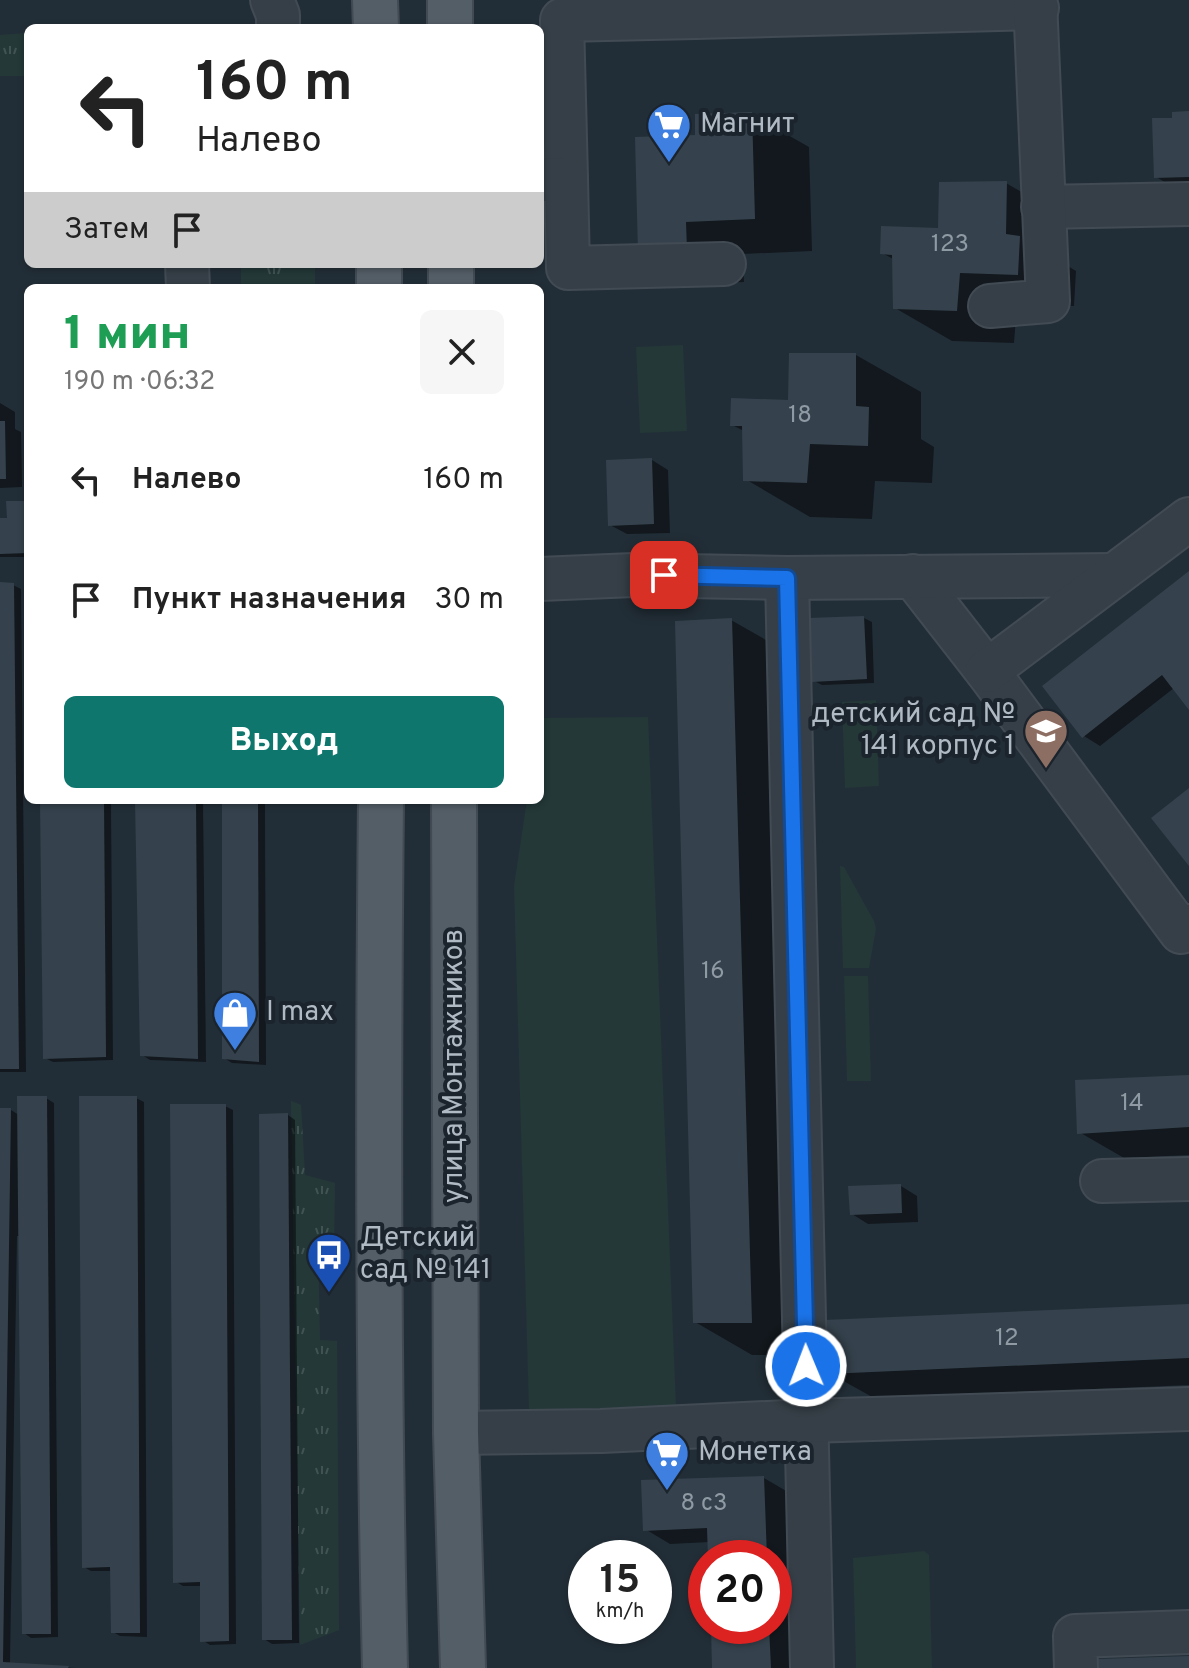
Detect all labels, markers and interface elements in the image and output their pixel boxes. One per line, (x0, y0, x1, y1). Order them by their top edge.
text: 160 m (196, 50, 353, 120)
icon: left (64, 56, 168, 160)
supermarket icon: Магнит (645, 101, 693, 164)
place label: Магнит (700, 107, 795, 143)
text: Налево (196, 119, 322, 165)
icon: arrive (165, 208, 209, 252)
text: Затем (64, 212, 149, 249)
house number: 123 (931, 230, 969, 260)
text: 1 мин (64, 306, 191, 366)
button: close (420, 310, 504, 394)
text: 190 m · 06:32 (64, 366, 215, 399)
house number: 18 (788, 401, 812, 431)
icon: left (64, 458, 108, 502)
text: Налево (132, 462, 241, 499)
text: 160 m (423, 462, 504, 499)
pin (630, 541, 698, 609)
icon: arrive (642, 553, 686, 597)
icon: arrive (64, 578, 108, 622)
text: Пункт назначения (132, 582, 406, 619)
text: 30 m (435, 582, 504, 619)
button: Выход (64, 696, 504, 788)
place label: детский сад № 141 корпус 1 (812, 697, 1015, 765)
school or university icon: детский сад № 141 корпус 1 (1022, 707, 1070, 770)
street label: улица Монтажников (437, 929, 473, 1203)
house number: 16 (701, 957, 725, 987)
shop icon: I max (211, 989, 259, 1052)
place label: I max (266, 995, 334, 1031)
house number: 14 (1120, 1089, 1144, 1119)
place label: Детский сад № 141 (360, 1221, 491, 1289)
bus stop icon: Детский сад № 141 (305, 1231, 353, 1294)
position arrow (764, 1324, 848, 1408)
house number: 12 (995, 1324, 1019, 1354)
supermarket icon: Монетка (643, 1429, 691, 1492)
place label: Монетка (698, 1435, 812, 1471)
house number: 8 с3 (681, 1489, 727, 1519)
speed limit sign: 20 (688, 1540, 792, 1644)
text: 15 (600, 1557, 640, 1607)
text: km/h (596, 1599, 644, 1625)

